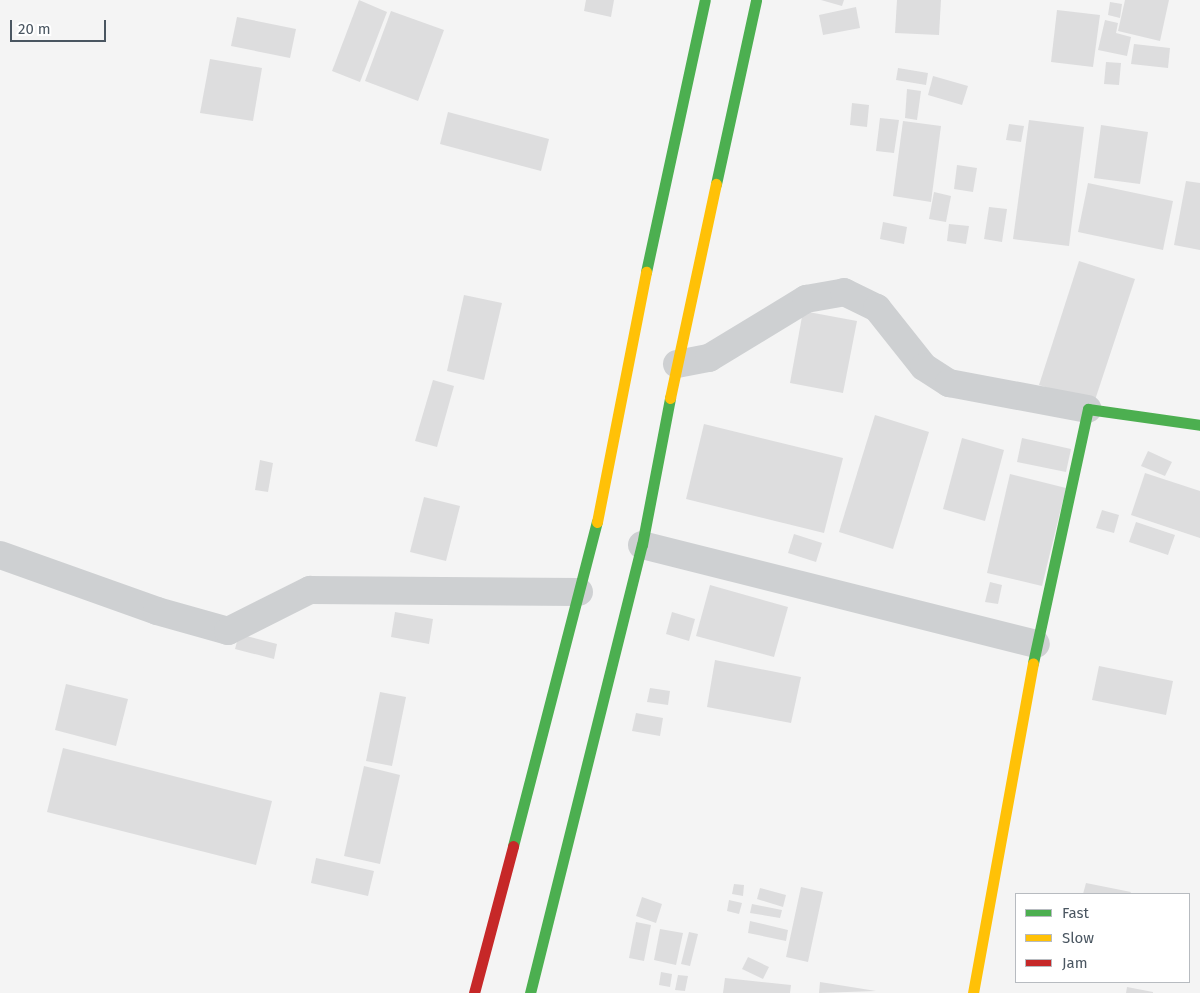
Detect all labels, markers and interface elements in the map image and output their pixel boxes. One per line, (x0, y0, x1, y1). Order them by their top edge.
scale bar (12, 10, 109, 42)
text: 20 m (18, 20, 51, 38)
legend (1015, 893, 1190, 983)
text: Fast (1062, 904, 1089, 922)
text: Slow (1062, 929, 1094, 947)
text: Jam (1062, 954, 1088, 972)

